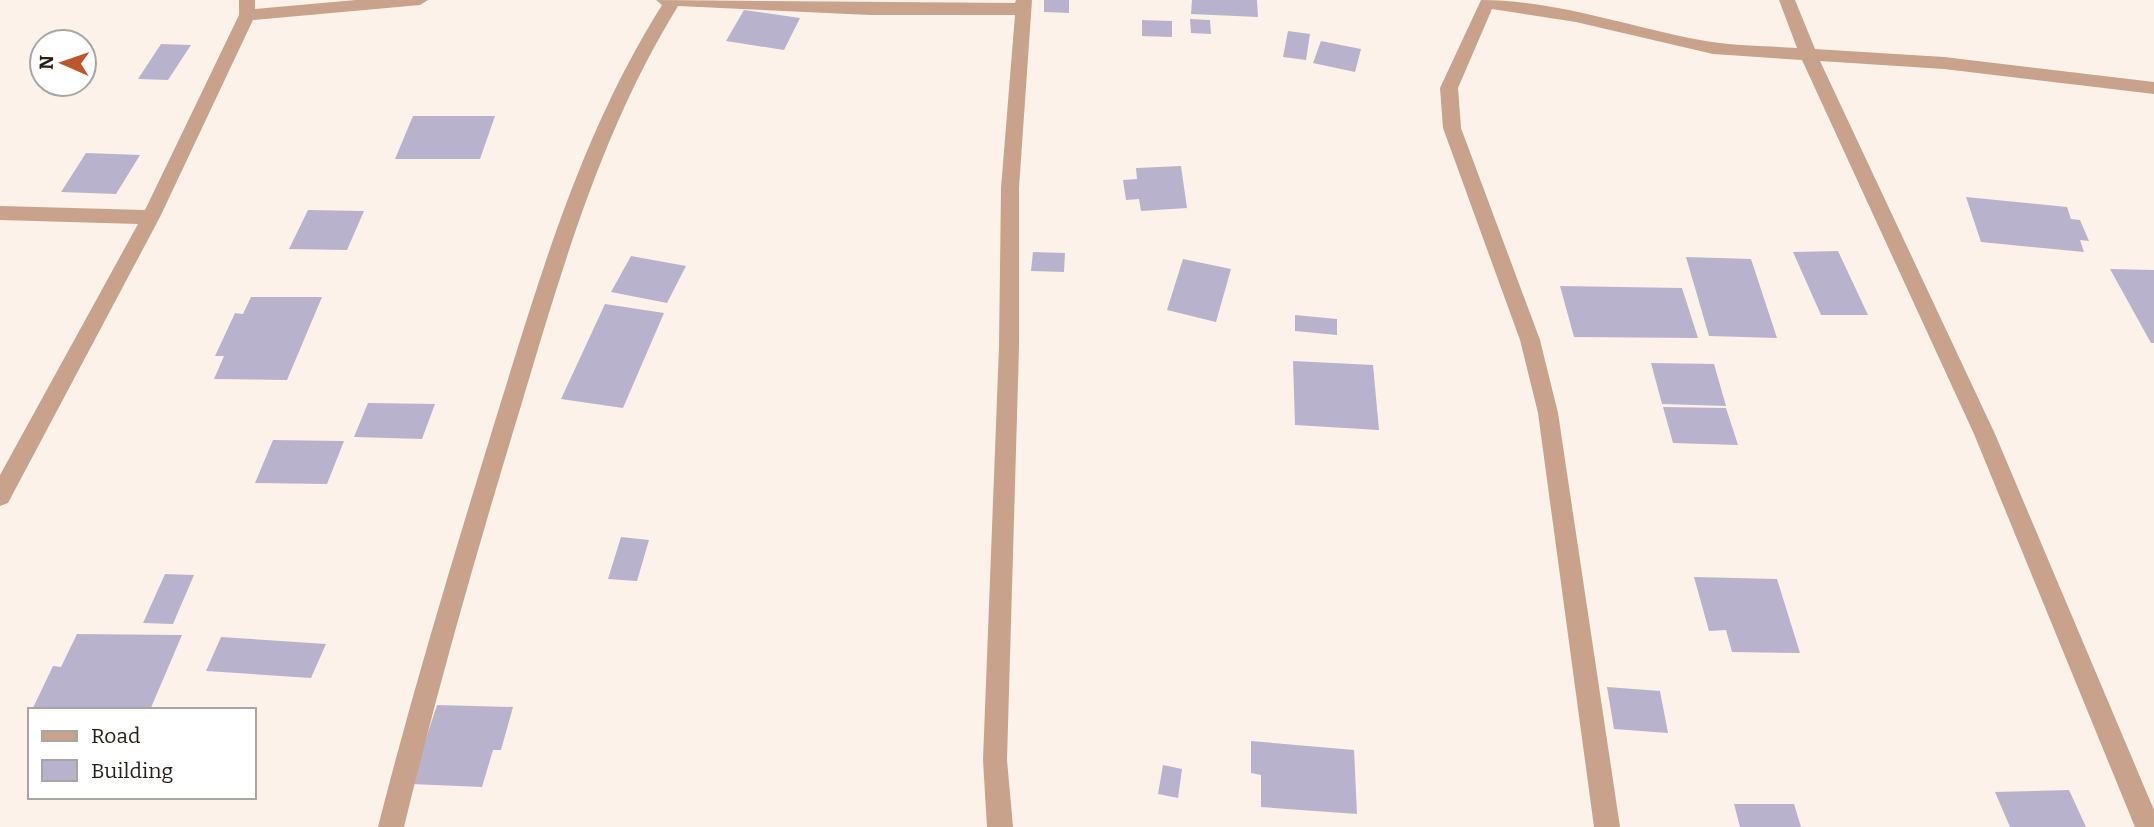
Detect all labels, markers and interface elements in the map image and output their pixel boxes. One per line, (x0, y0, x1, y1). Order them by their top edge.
north arrow (28, 28, 98, 98)
text: N (35, 54, 58, 70)
legend (28, 708, 256, 799)
text: Road (91, 723, 140, 749)
text: Building (91, 758, 174, 784)

